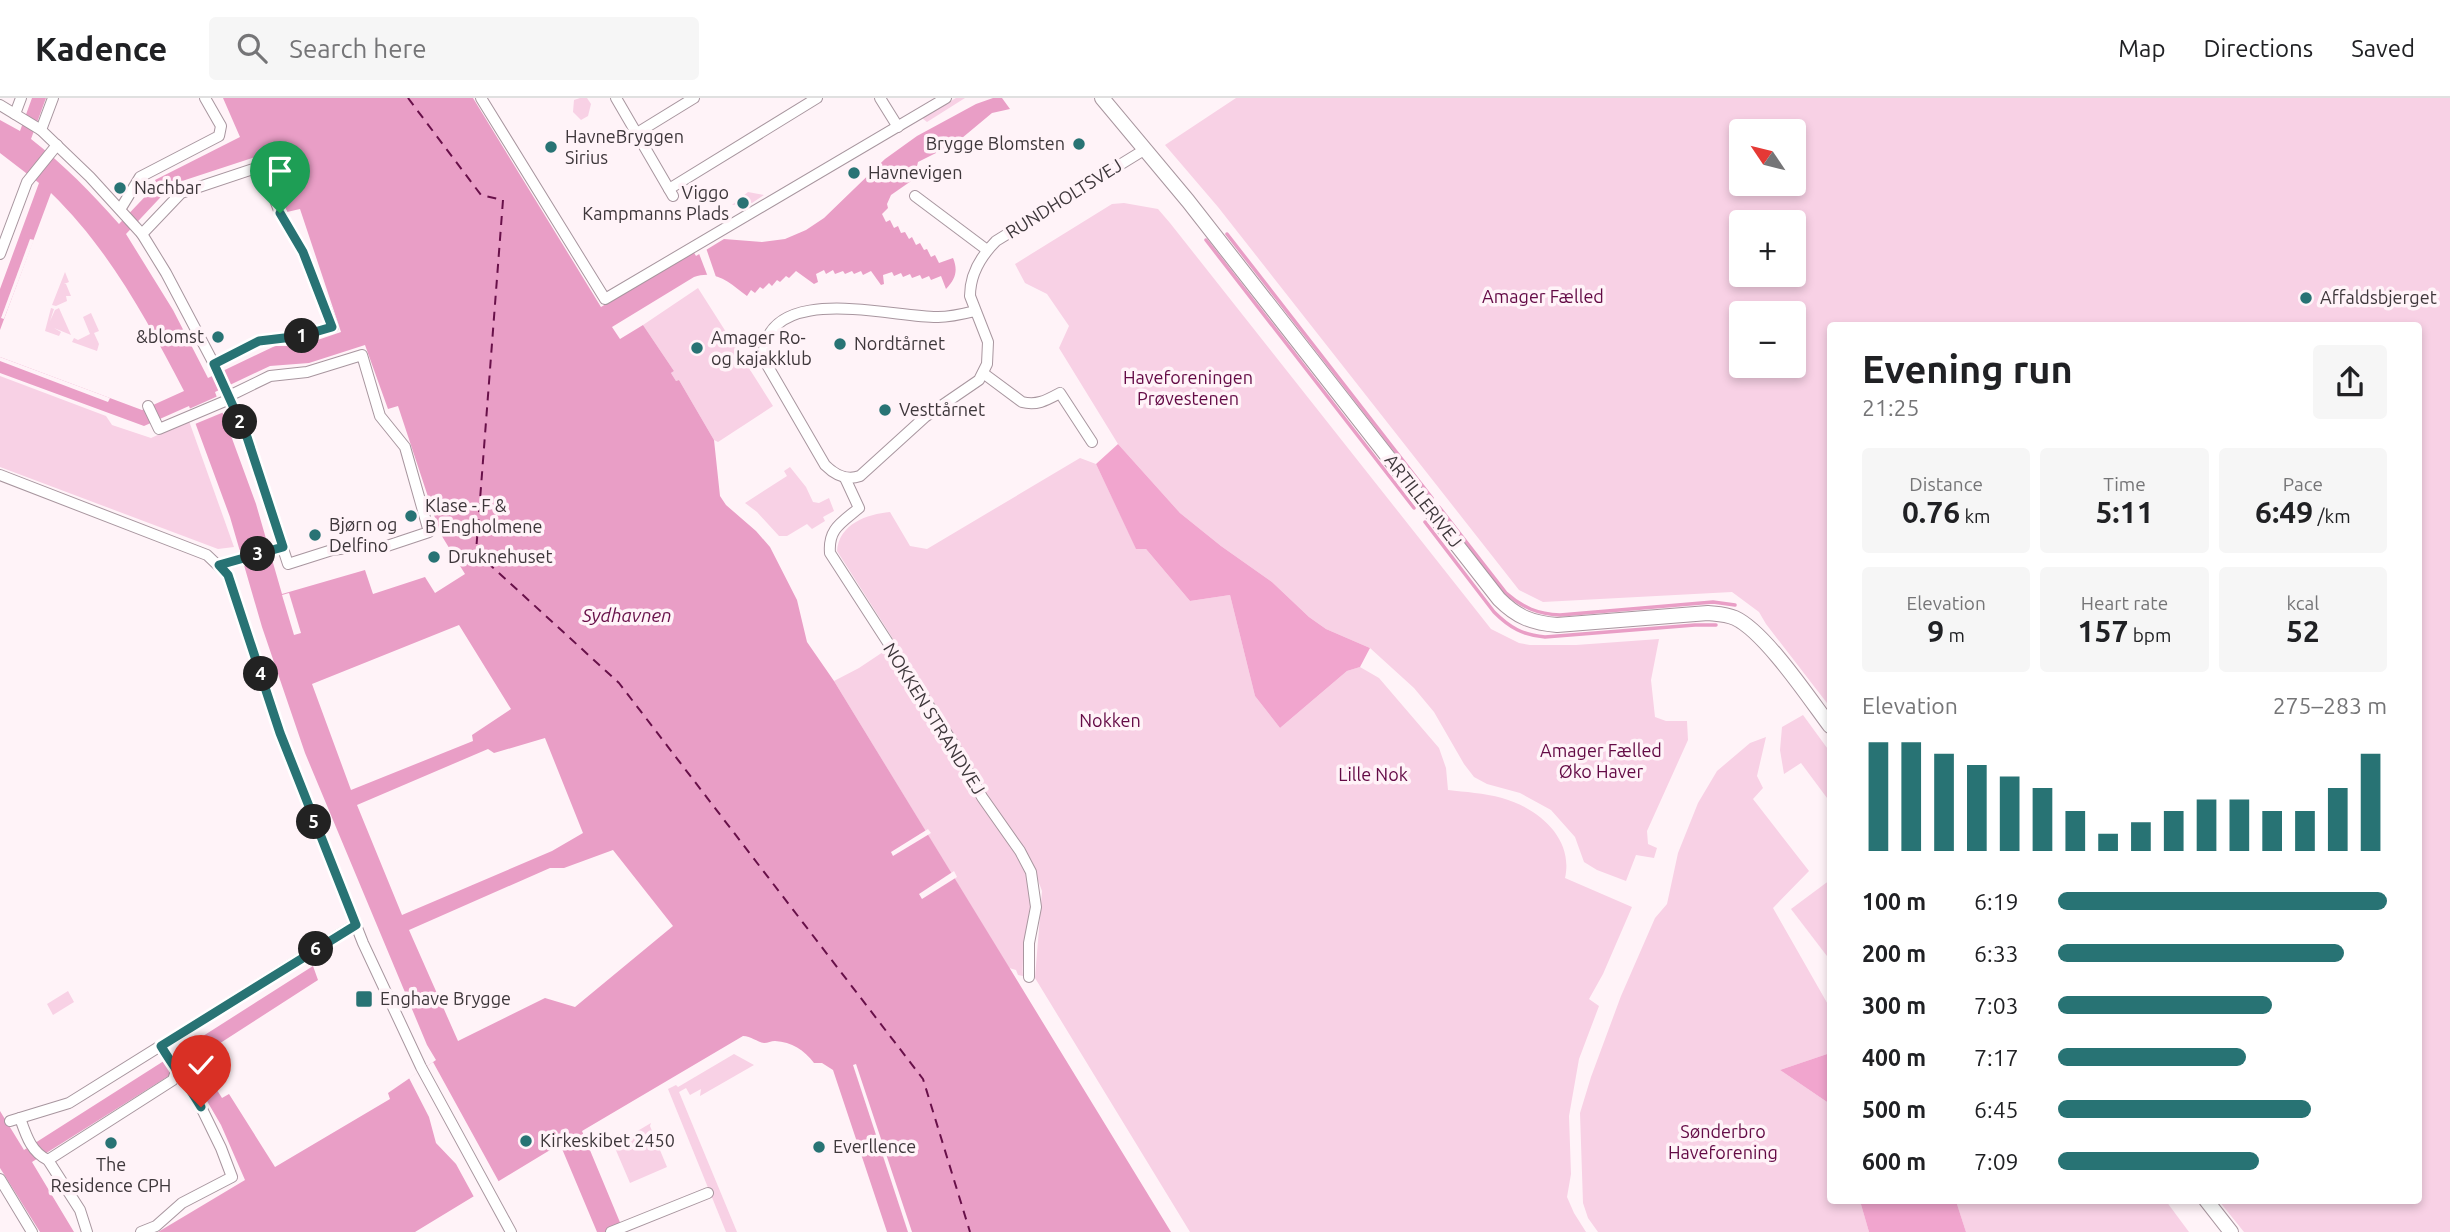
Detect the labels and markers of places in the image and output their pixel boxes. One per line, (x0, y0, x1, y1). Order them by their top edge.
place label: HavneBryggen Sirius (565, 126, 684, 167)
place label: Brygge Blomsten (926, 133, 1065, 153)
marker: Brygge Blomsten (1071, 136, 1087, 152)
marker: HavneBryggen Sirius (543, 139, 559, 155)
pin (250, 141, 310, 213)
place label: Havnevigen (868, 162, 963, 182)
marker: Havnevigen (846, 165, 862, 181)
place label: Nachbar (134, 177, 202, 197)
marker: Nachbar (112, 180, 128, 196)
place label: Viggo Kampmanns Plads (582, 182, 729, 223)
marker: Viggo Kampmanns Plads (735, 195, 751, 211)
place label: Affaldsbjerget (2320, 287, 2437, 307)
marker: Affaldsbjerget (2298, 290, 2314, 306)
pin: 1 (284, 318, 320, 354)
place label: &blomst (136, 326, 204, 346)
place label: Amager Ro- og kajakklub (711, 327, 812, 368)
marker: &blomst (210, 329, 226, 345)
place label: Nordtårnet (854, 333, 945, 353)
marker: Nordtårnet (832, 336, 848, 352)
marker: Amager Ro- og kajakklub (689, 340, 705, 356)
place label: Vesttårnet (899, 399, 985, 419)
marker: Vesttårnet (877, 402, 893, 418)
pin: 2 (222, 404, 258, 440)
place label: Klase - F & B Engholmene (425, 495, 543, 536)
marker: Klase - F & B Engholmene (403, 508, 419, 524)
place label: Bjørn og Delfino (329, 514, 397, 555)
marker: Bjørn og Delfino (307, 527, 323, 543)
pin: 3 (240, 536, 276, 572)
place label: Druknehuset (448, 546, 553, 566)
marker: Druknehuset (426, 549, 442, 565)
pin: 4 (244, 656, 278, 692)
pin: 5 (296, 804, 332, 840)
pin: 6 (298, 932, 334, 966)
place label: Enghave Brygge (380, 988, 511, 1008)
marker: Enghave Brygge (354, 989, 374, 1009)
pin (171, 1035, 231, 1107)
place label: Kirkeskibet 2450 (540, 1130, 675, 1150)
marker: Kirkeskibet 2450 (518, 1133, 534, 1149)
marker: The Residence CPH (103, 1135, 119, 1151)
place label: Everllence (833, 1136, 916, 1156)
marker: Everllence (811, 1139, 827, 1155)
place label: The Residence CPH (51, 1154, 171, 1195)

